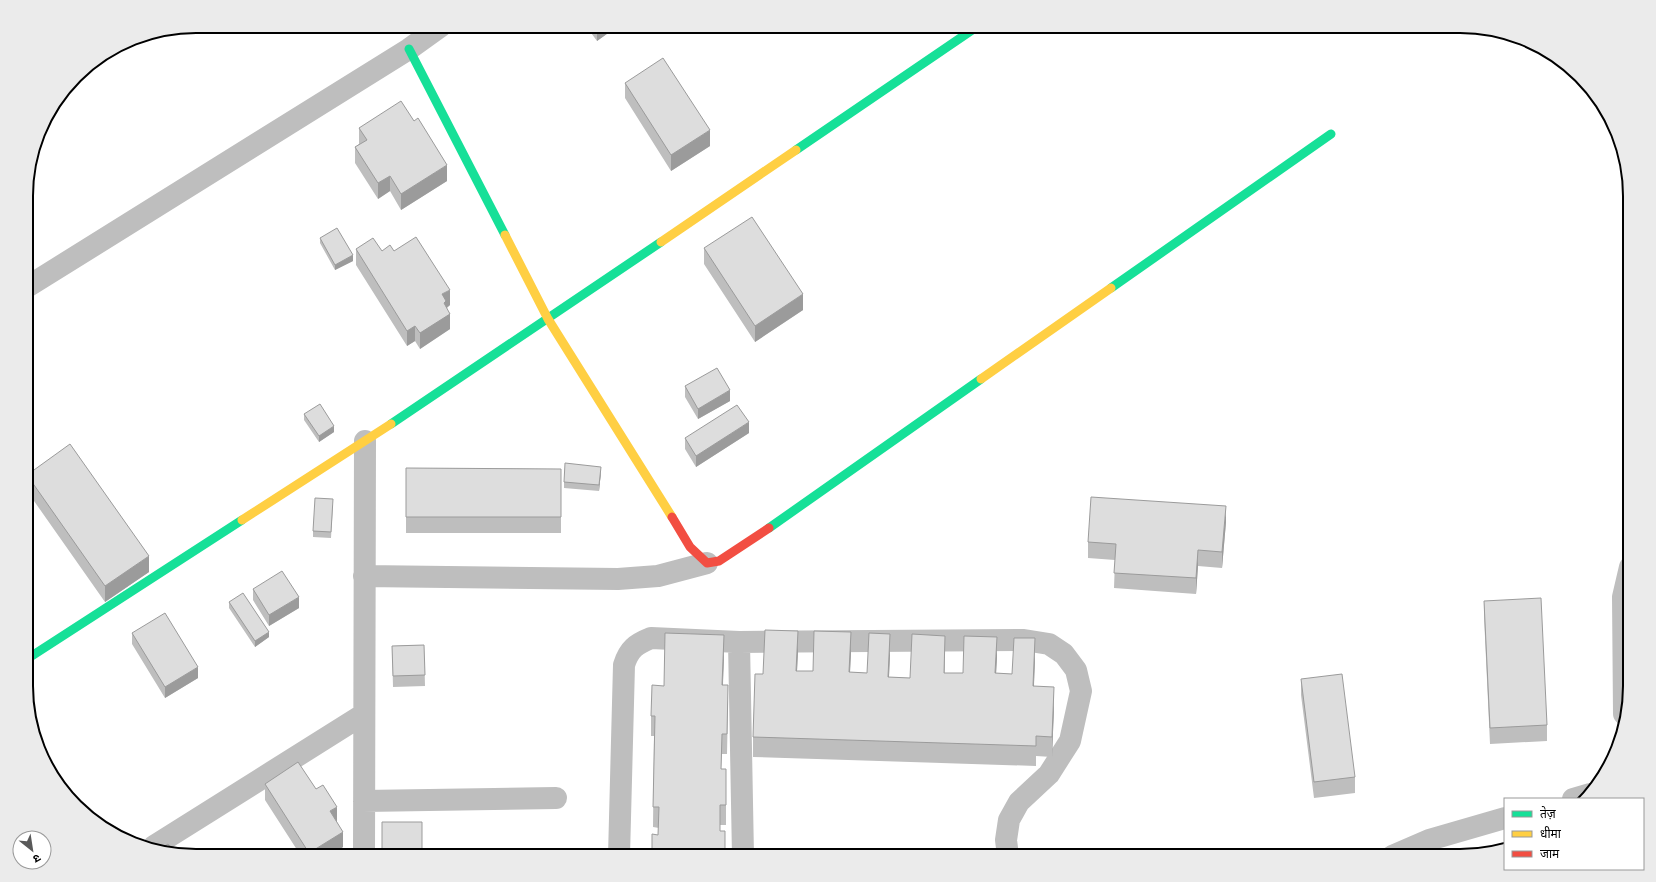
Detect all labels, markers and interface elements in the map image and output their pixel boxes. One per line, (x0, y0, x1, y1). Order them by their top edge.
legend (1504, 798, 1644, 870)
text: तेज़ (1540, 806, 1557, 821)
text: धीमा (1540, 826, 1562, 841)
north arrow (12, 830, 52, 870)
text: जाम (1540, 847, 1560, 861)
text: उ (31, 852, 43, 866)

